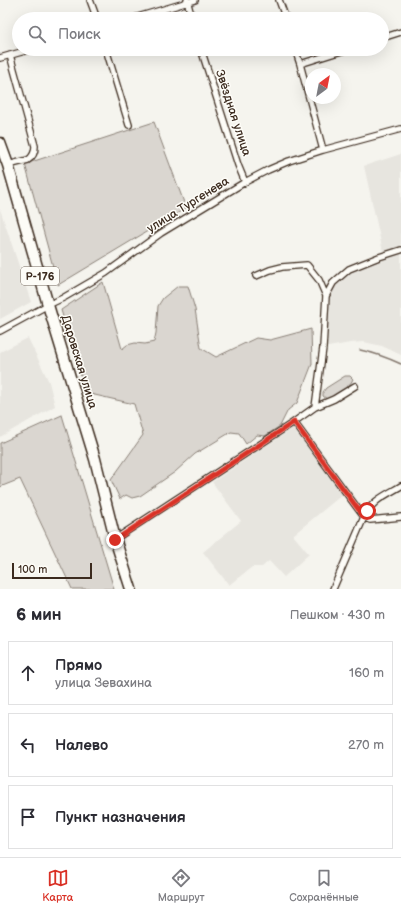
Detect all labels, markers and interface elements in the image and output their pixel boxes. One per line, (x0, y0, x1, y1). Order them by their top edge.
search box (12, 12, 389, 56)
icon: search (26, 23, 48, 45)
text: Поиск (58, 25, 101, 44)
street label: Звёздная улица (212, 68, 254, 158)
north arrow (305, 68, 341, 104)
street label: улица Тургенева (144, 174, 232, 236)
road number: Р-176 (21, 267, 59, 285)
street label: Даровская улица (58, 313, 100, 411)
route start (358, 502, 376, 520)
route end (106, 531, 124, 549)
scale bar (12, 561, 92, 580)
text: 100 m (18, 563, 47, 576)
text: 6 мин (16, 605, 62, 625)
text: Пешком · 430 m (290, 607, 385, 623)
text: Прямо (55, 656, 102, 675)
icon: ahead (17, 662, 39, 684)
text: 160 m (349, 665, 384, 681)
text: улица Зевахина (55, 675, 152, 691)
icon: left (17, 734, 39, 756)
text: Налево (55, 736, 108, 755)
text: 270 m (348, 737, 384, 753)
icon: arrive (17, 806, 39, 828)
text: Пункт назначения (55, 808, 186, 827)
tab: Карта (42, 867, 73, 904)
tab: Маршрут (158, 867, 205, 904)
tab: Сохранённые (289, 867, 359, 904)

